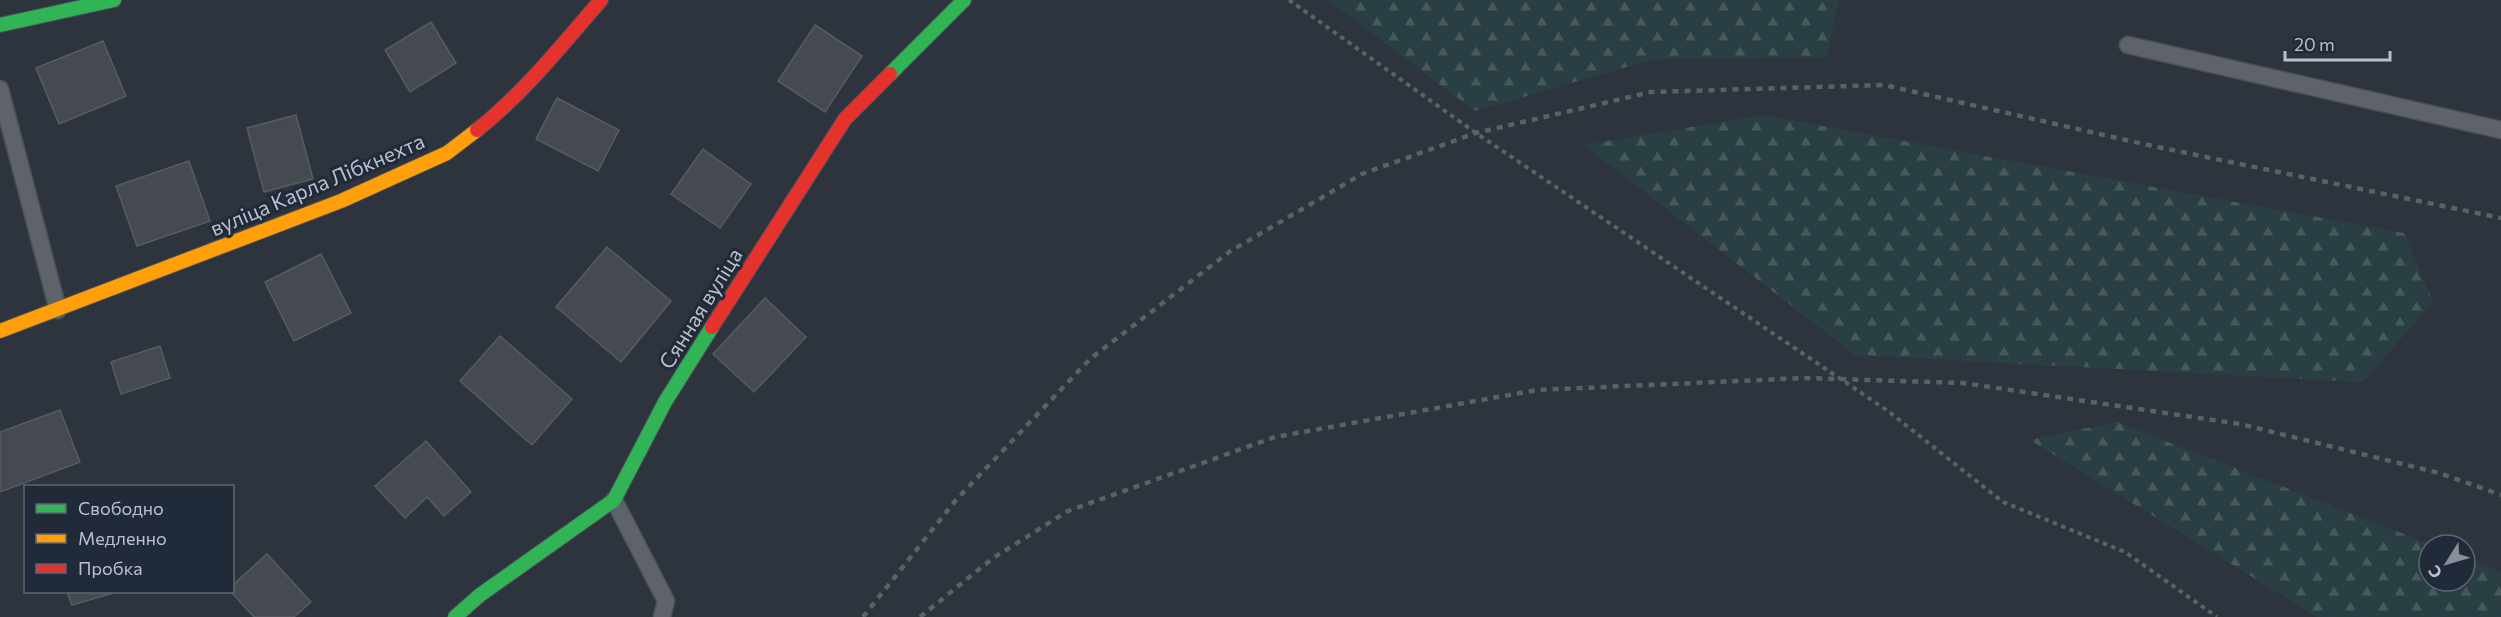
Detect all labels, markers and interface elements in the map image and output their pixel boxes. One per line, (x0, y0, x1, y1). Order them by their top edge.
scale bar (2285, 24, 2390, 62)
text: 20 m (2294, 33, 2335, 55)
street label: вуліца Карла Лібкнехта (206, 127, 428, 241)
street label: Сянная вуліца (653, 243, 747, 373)
legend (24, 485, 234, 593)
text: Свободно (78, 497, 164, 519)
text: Медленно (78, 527, 167, 549)
north arrow (2417, 533, 2477, 593)
text: Пробка (78, 557, 143, 579)
text: С (2424, 562, 2445, 582)

